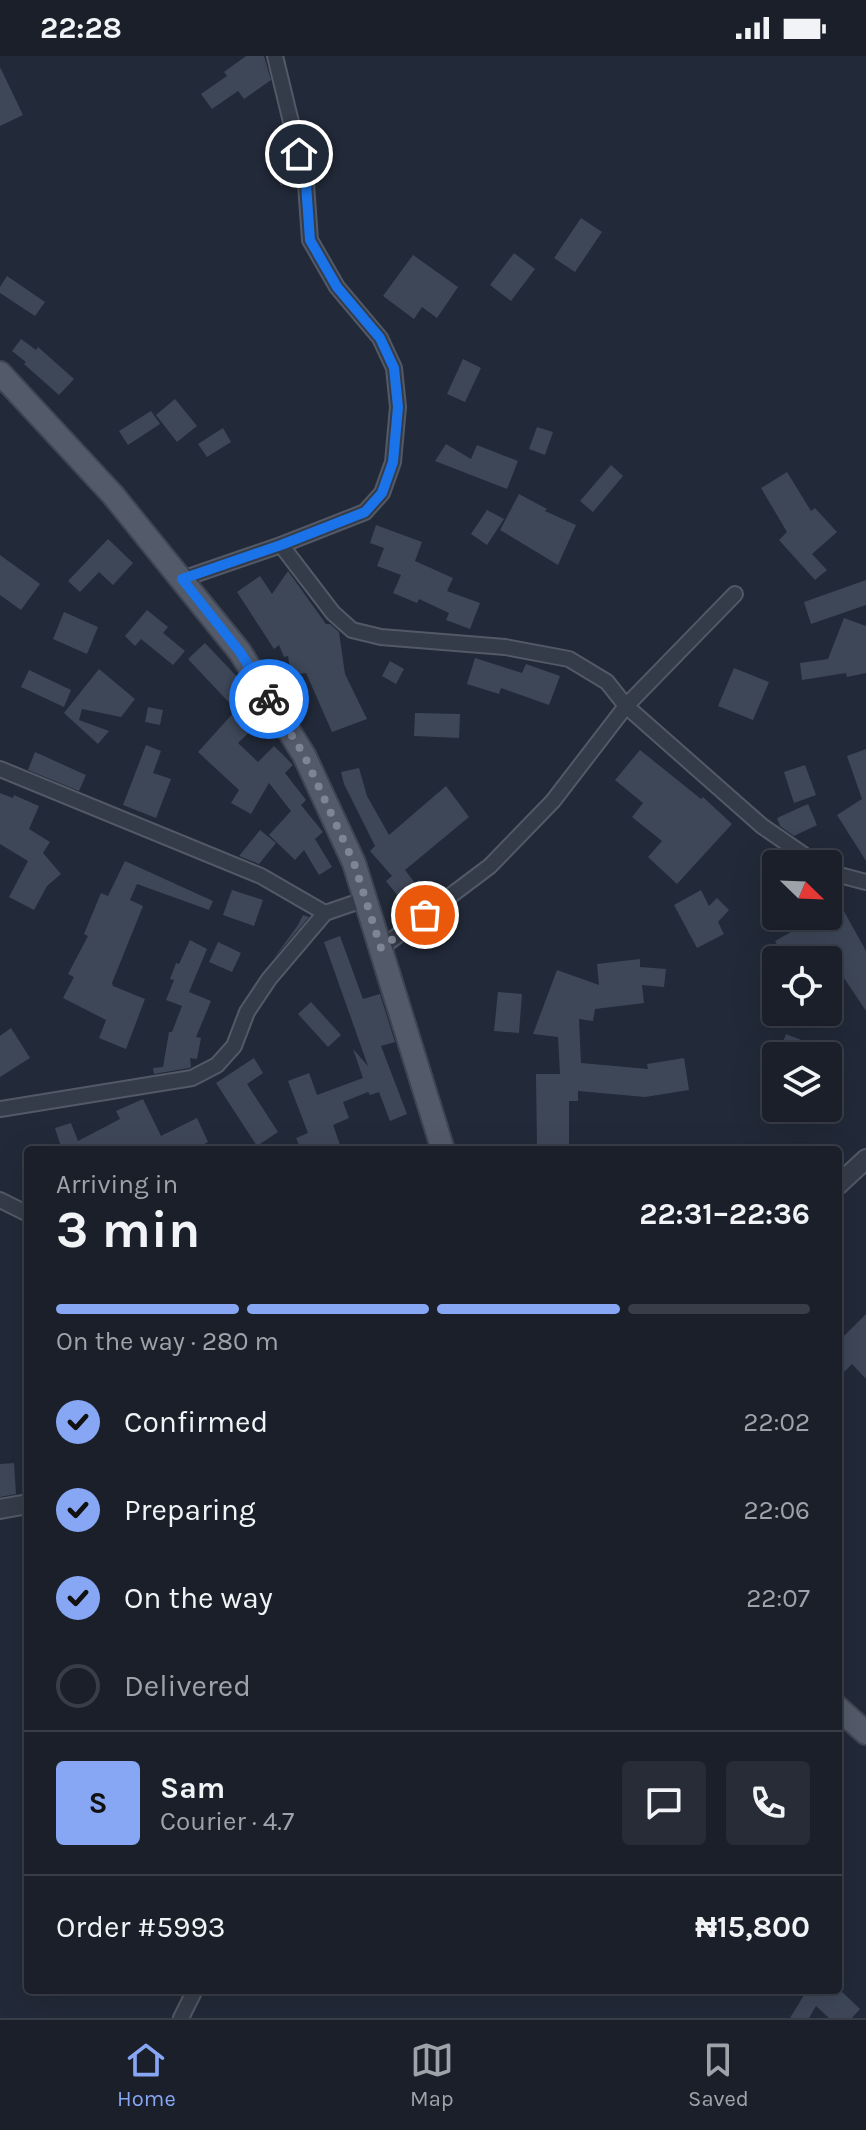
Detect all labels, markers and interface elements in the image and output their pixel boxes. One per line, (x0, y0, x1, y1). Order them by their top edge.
text: 22:28 (40, 10, 122, 46)
pin (265, 120, 333, 188)
icon: home (277, 132, 321, 176)
courier (229, 659, 309, 739)
icon: bike (247, 677, 291, 721)
north arrow (762, 850, 842, 930)
map controls (762, 850, 842, 1122)
pin (391, 881, 459, 949)
icon: bag (403, 893, 447, 937)
button: locate (762, 946, 842, 1026)
button: layers (762, 1042, 842, 1122)
text: Arriving in (56, 1169, 178, 1200)
text: 22:31–22:36 (639, 1196, 810, 1232)
text: 3 min (56, 1199, 200, 1260)
text: On the way · 280 m (56, 1326, 279, 1357)
icon: check (56, 1400, 100, 1444)
text: Confirmed (124, 1404, 268, 1440)
text: 22:02 (743, 1407, 810, 1438)
icon: check (56, 1488, 100, 1532)
text: Preparing (124, 1492, 256, 1528)
text: 22:06 (744, 1495, 810, 1526)
icon: check (56, 1576, 100, 1620)
text: On the way (124, 1580, 273, 1616)
text: 22:07 (746, 1583, 810, 1614)
text: Delivered (124, 1668, 251, 1704)
button: chat (622, 1761, 706, 1845)
button: phone (726, 1761, 810, 1845)
text: Sam (160, 1770, 225, 1806)
text: S (88, 1785, 108, 1821)
text: Courier · 4.7 (160, 1806, 294, 1837)
text: Order #5993 (56, 1909, 226, 1945)
text: ₦15,800 (695, 1909, 810, 1945)
tab: Home (117, 2038, 176, 2112)
tab: Map (410, 2038, 454, 2112)
tab: Saved (688, 2038, 749, 2112)

